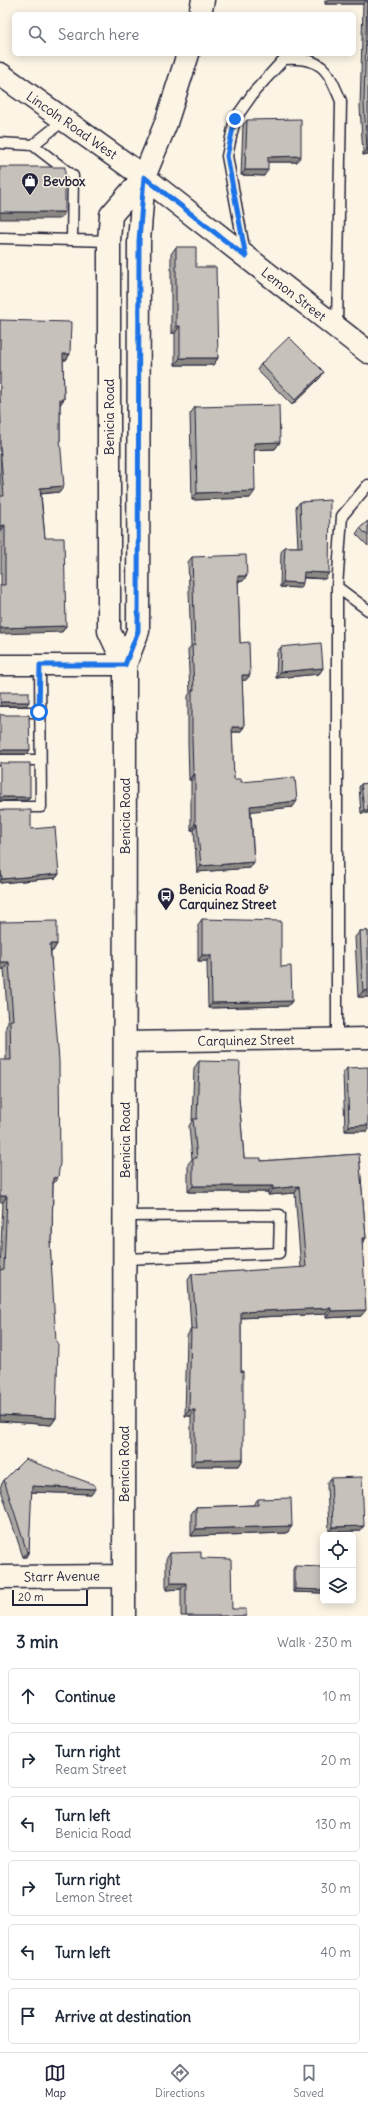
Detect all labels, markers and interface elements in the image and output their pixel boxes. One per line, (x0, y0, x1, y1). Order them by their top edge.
search box (12, 12, 356, 56)
icon: search (26, 23, 48, 45)
text: Search here (58, 25, 139, 44)
street label: Lincoln Road West (23, 88, 121, 163)
route end (226, 110, 244, 128)
shop icon: Bevbox (20, 171, 40, 196)
place label: Bevbox (43, 173, 86, 190)
street label: Lemon Street (258, 264, 330, 325)
street label: Benicia Road (101, 378, 118, 455)
route start (30, 703, 48, 721)
street label: Benicia Road (117, 777, 134, 854)
place label: Benicia Road & Carquinez Street (179, 881, 277, 913)
bus stop icon: Benicia Road & Carquinez Street (156, 886, 176, 911)
street label: Carquinez Street (197, 1031, 295, 1050)
street label: Benicia Road (117, 1101, 134, 1178)
street label: Benicia Road (116, 1425, 133, 1502)
map controls (320, 1532, 356, 1604)
button: locate (320, 1532, 356, 1568)
street label: Starr Avenue (24, 1567, 100, 1586)
button: layers (320, 1568, 356, 1604)
scale bar (12, 1588, 88, 1607)
text: 20 m (18, 1590, 44, 1604)
text: 3 min (16, 1631, 58, 1653)
text: Walk · 230 m (277, 1634, 352, 1651)
icon: ahead (17, 1685, 39, 1707)
text: Continue (55, 1687, 116, 1706)
text: 10 m (323, 1688, 351, 1705)
text: Turn right (55, 1742, 120, 1761)
icon: right (17, 1749, 39, 1771)
text: 20 m (321, 1752, 351, 1769)
text: Ream Street (55, 1761, 127, 1778)
text: Turn left (55, 1806, 110, 1825)
icon: left (17, 1813, 39, 1835)
text: 130 m (315, 1816, 351, 1833)
text: Benicia Road (55, 1825, 132, 1842)
text: Turn right (55, 1870, 120, 1889)
icon: right (17, 1877, 39, 1899)
text: 30 m (321, 1880, 351, 1897)
text: Lemon Street (55, 1889, 133, 1906)
icon: left (17, 1941, 39, 1963)
text: Turn left (55, 1943, 110, 1962)
text: 40 m (320, 1944, 351, 1961)
icon: arrive (17, 2005, 39, 2027)
text: Arrive at destination (55, 2007, 191, 2026)
tab: Map (44, 2062, 66, 2100)
tab: Directions (155, 2062, 205, 2100)
tab: Saved (293, 2062, 324, 2100)

